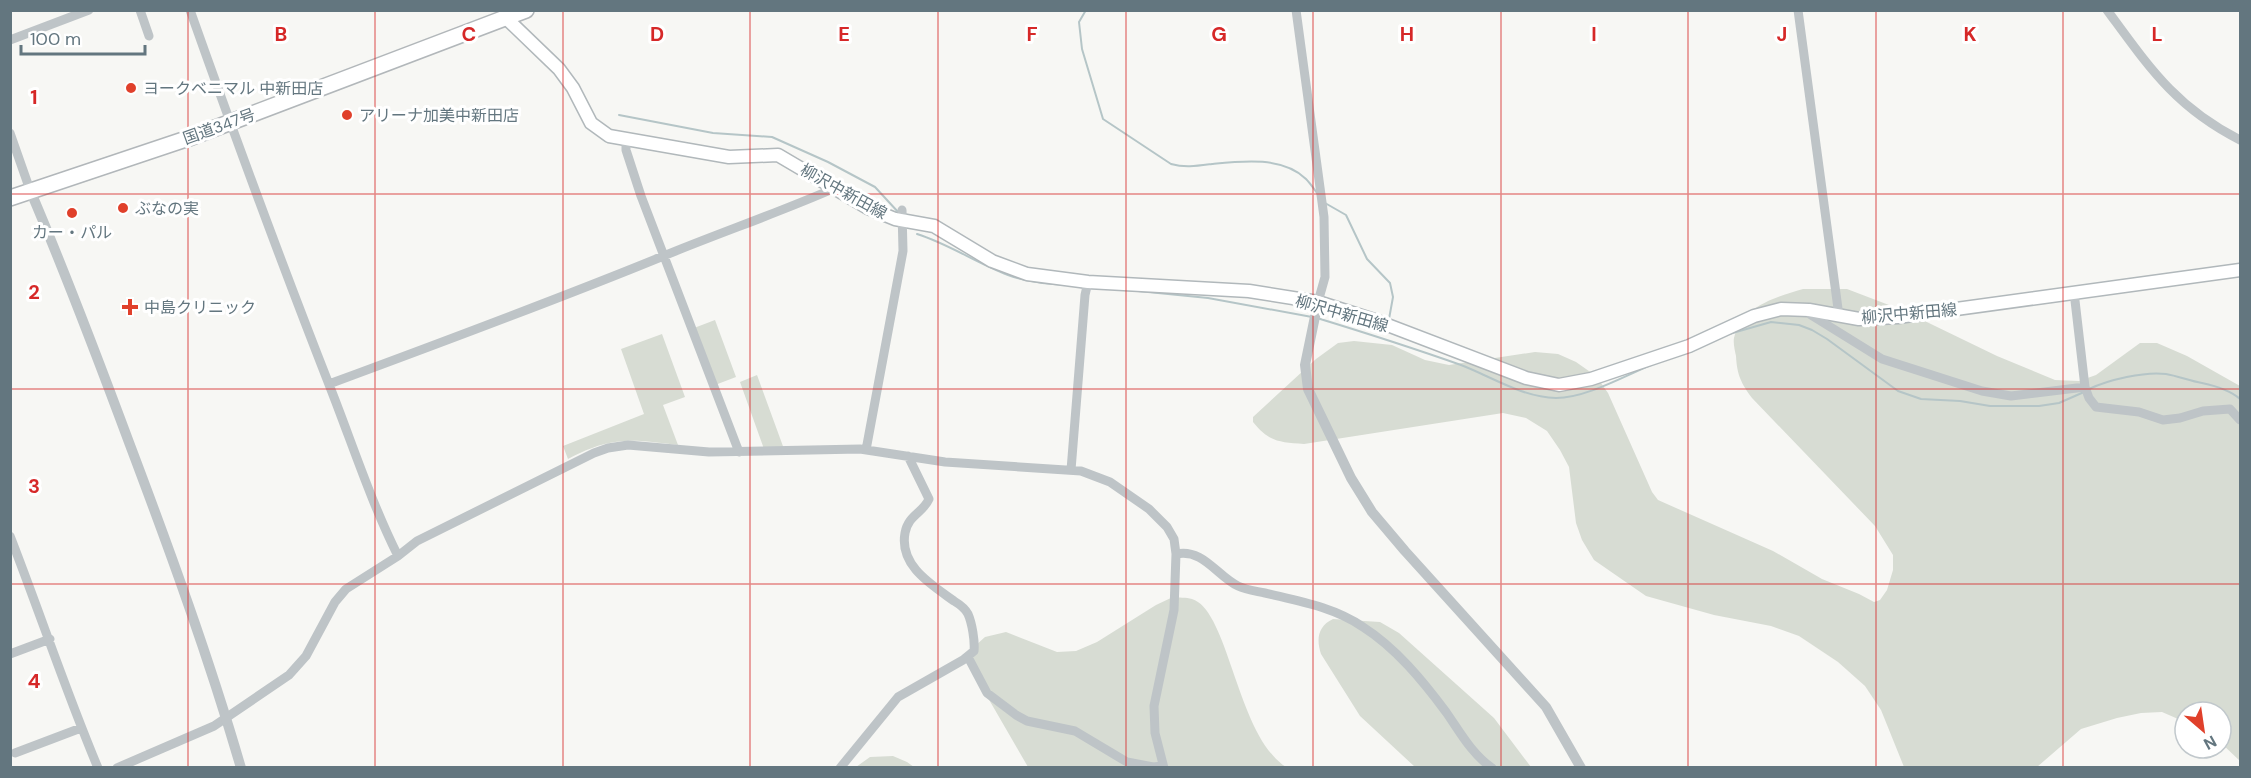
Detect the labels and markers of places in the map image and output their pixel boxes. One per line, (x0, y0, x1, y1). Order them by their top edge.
place label: ヨークベニマル 中新田店 (143, 78, 323, 99)
marker: ヨークベニマル 中新田店 (124, 81, 138, 95)
place label: アリーナ加美中新田店 (359, 105, 519, 126)
marker: アリーナ加美中新田店 (340, 108, 354, 122)
place label: ぶなの実 (135, 198, 199, 219)
marker: ぶなの実 (116, 201, 130, 215)
marker: カー・パル (65, 206, 79, 220)
place label: カー・パル (32, 222, 112, 243)
place label: 中島クリニック (144, 297, 256, 318)
marker: 中島クリニック (121, 298, 139, 316)

